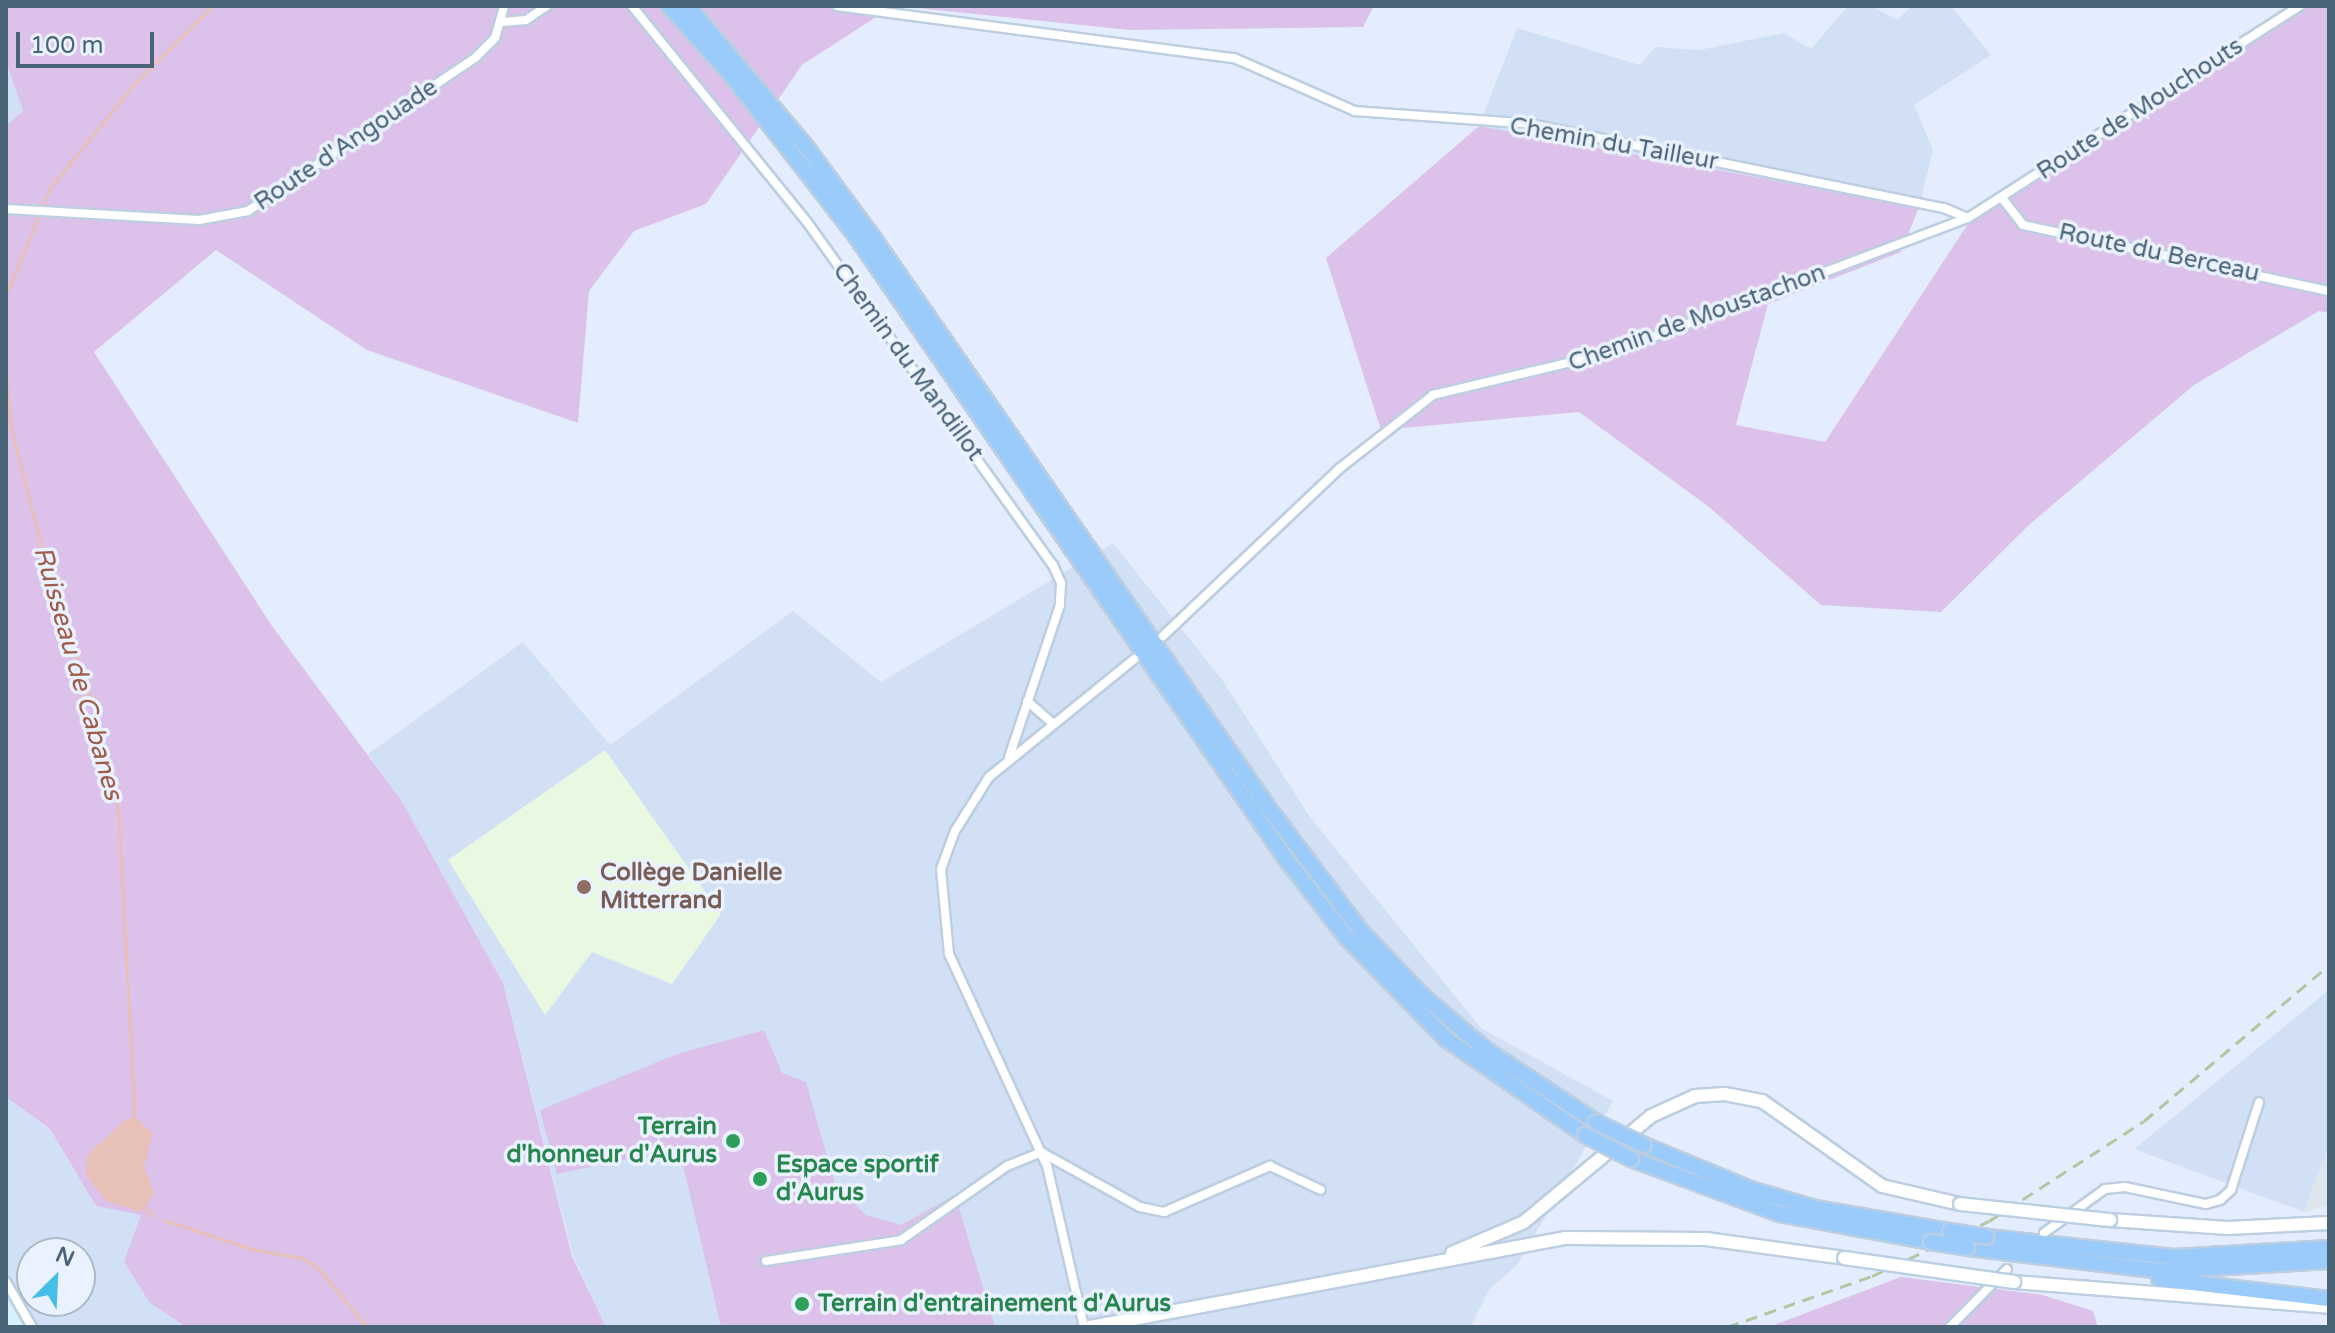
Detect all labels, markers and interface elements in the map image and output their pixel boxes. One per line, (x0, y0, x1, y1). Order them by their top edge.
scale bar (20, 16, 158, 66)
text: 100 m (30, 31, 104, 60)
street label: Route de Mouchouts (2032, 32, 2248, 186)
street label: Route d'Angouade (249, 73, 443, 217)
street label: Chemin du Tailleur (1507, 111, 1721, 177)
street label: Route du Berceau (2056, 218, 2262, 288)
street label: Chemin du Mandillot (826, 257, 990, 467)
street label: Chemin de Moustachon (1565, 258, 1829, 378)
water label: Ruisseau de Cabanes (27, 543, 129, 803)
place label: Collège Danielle Mitterrand (600, 859, 782, 915)
marker: Collège Danielle Mitterrand (575, 878, 593, 896)
place label: Terrain d'honneur d'Aurus (506, 1113, 717, 1169)
marker: Terrain d'honneur d'Aurus (724, 1132, 742, 1150)
place label: Espace sportif d'Aurus (776, 1151, 939, 1207)
marker: Espace sportif d'Aurus (751, 1170, 769, 1188)
north arrow (16, 1237, 96, 1317)
text: N (52, 1241, 78, 1272)
place label: Terrain d'entrainement d'Aurus (818, 1290, 1171, 1318)
marker: Terrain d'entrainement d'Aurus (793, 1295, 811, 1313)

